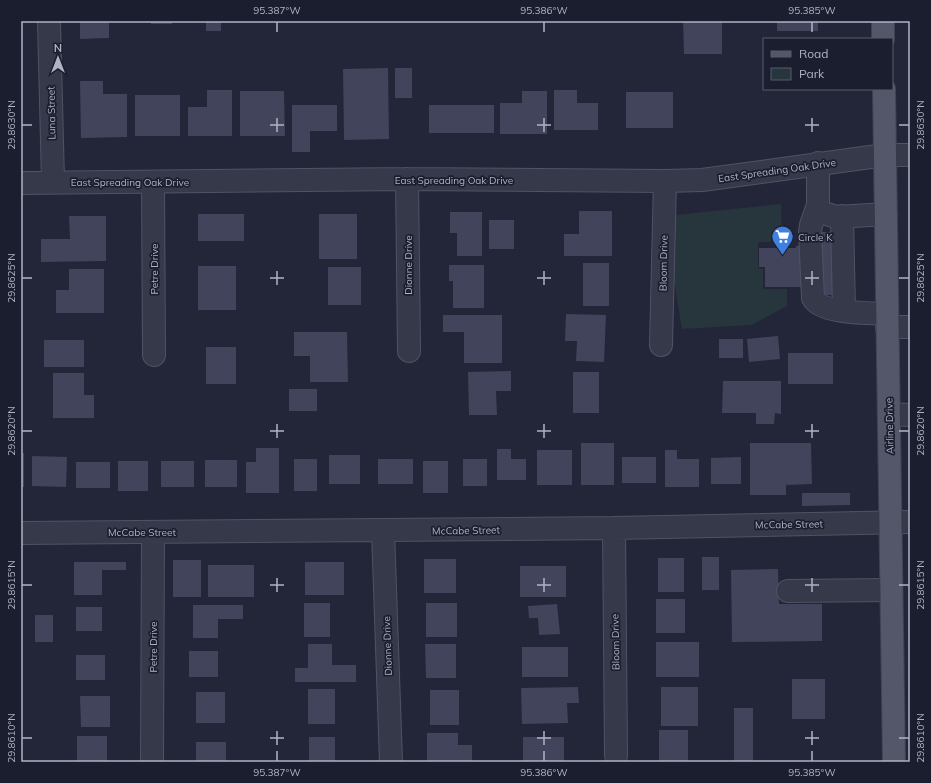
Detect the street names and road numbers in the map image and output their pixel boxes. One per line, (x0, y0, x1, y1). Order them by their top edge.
street label: Luna Street (45, 86, 58, 140)
street label: East Spreading Oak Drive (717, 156, 837, 185)
street label: East Spreading Oak Drive (395, 174, 513, 187)
street label: East Spreading Oak Drive (71, 176, 189, 189)
street label: Dionne Drive (402, 235, 415, 295)
street label: Bloom Drive (657, 235, 670, 291)
street label: Petre Drive (148, 244, 161, 295)
street label: Airline Drive (883, 398, 896, 454)
street label: McCabe Street (755, 517, 824, 532)
street label: McCabe Street (432, 523, 501, 538)
street label: McCabe Street (108, 526, 176, 539)
street label: Bloom Drive (609, 614, 622, 670)
street label: Dionne Drive (380, 616, 395, 676)
street label: Petre Drive (147, 622, 160, 673)

